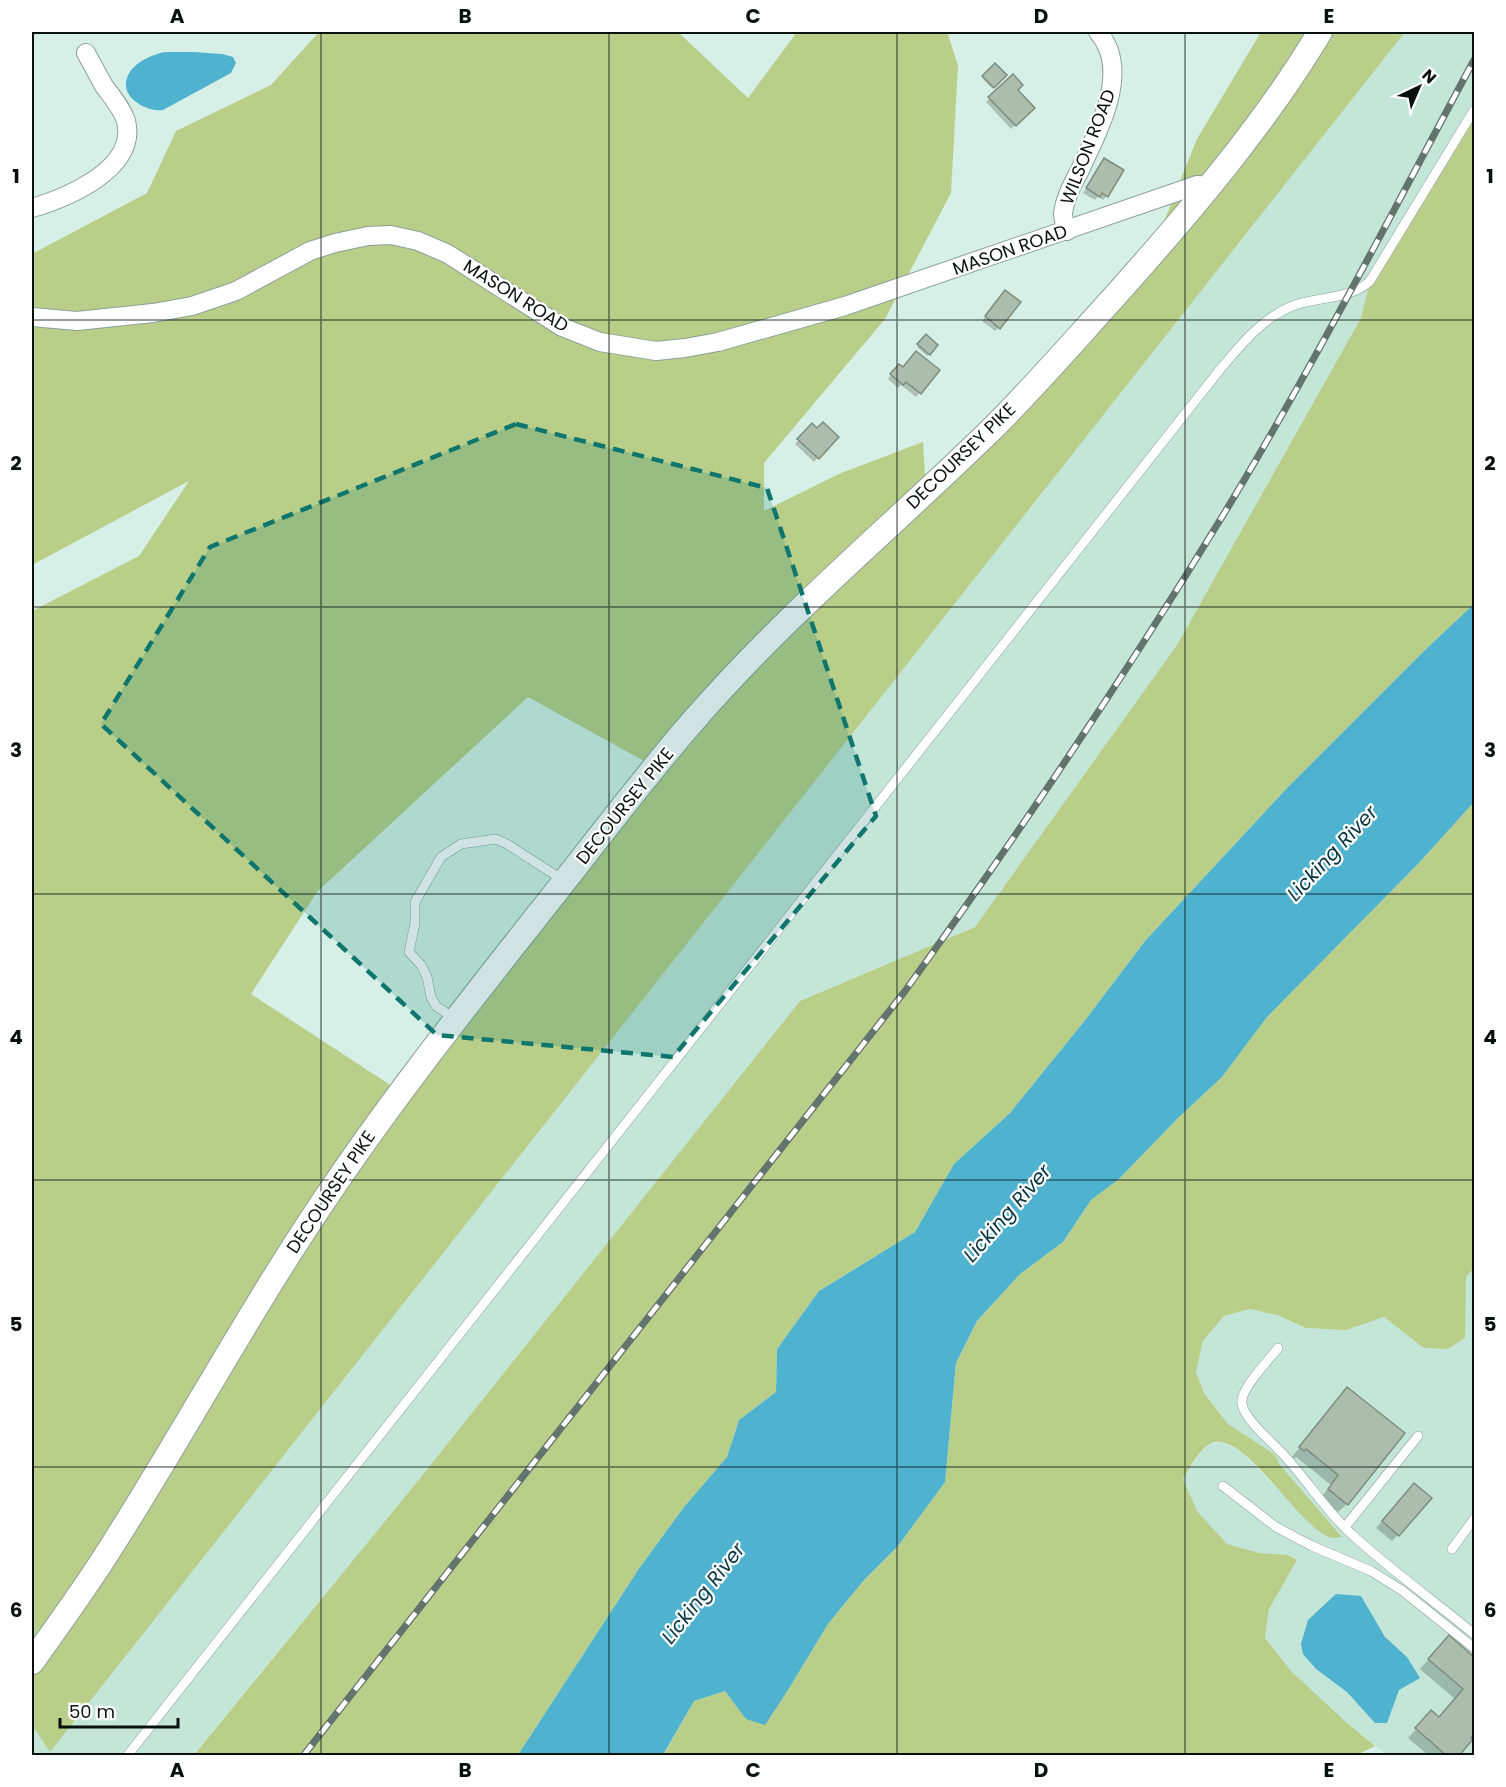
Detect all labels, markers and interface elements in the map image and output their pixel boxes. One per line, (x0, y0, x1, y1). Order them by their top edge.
text: A (170, 2, 185, 30)
text: B (458, 2, 472, 30)
text: C (745, 2, 761, 30)
text: D (1034, 2, 1048, 30)
text: E (1324, 2, 1334, 30)
north arrow (1389, 57, 1449, 117)
text: N (1417, 64, 1441, 89)
street label: WILSON ROAD (1054, 85, 1121, 208)
text: 1 (12, 162, 20, 190)
text: 1 (1486, 162, 1494, 190)
street label: MASON ROAD (949, 218, 1071, 281)
street label: MASON ROAD (459, 253, 574, 338)
street label: DECOURSEY PIKE (901, 397, 1021, 514)
text: 2 (10, 449, 22, 477)
text: 2 (1484, 449, 1496, 477)
text: 3 (10, 736, 22, 764)
text: 3 (1484, 736, 1496, 764)
street label: DECOURSEY PIKE (570, 742, 679, 869)
water label: Licking River (1280, 799, 1384, 907)
text: 4 (9, 1023, 23, 1051)
text: 4 (1483, 1023, 1497, 1051)
street label: DECOURSEY PIKE (280, 1125, 381, 1258)
water label: Licking River (957, 1158, 1058, 1268)
text: 5 (10, 1310, 23, 1338)
text: 5 (1484, 1310, 1497, 1338)
water label: Licking River (655, 1536, 752, 1649)
text: 6 (10, 1596, 22, 1624)
text: 6 (1484, 1596, 1496, 1624)
scale bar (60, 1691, 178, 1729)
text: 50 m (69, 1699, 115, 1724)
text: A (170, 1756, 185, 1784)
text: B (458, 1756, 472, 1784)
text: C (745, 1756, 761, 1784)
text: D (1034, 1756, 1048, 1784)
text: E (1324, 1756, 1334, 1784)

